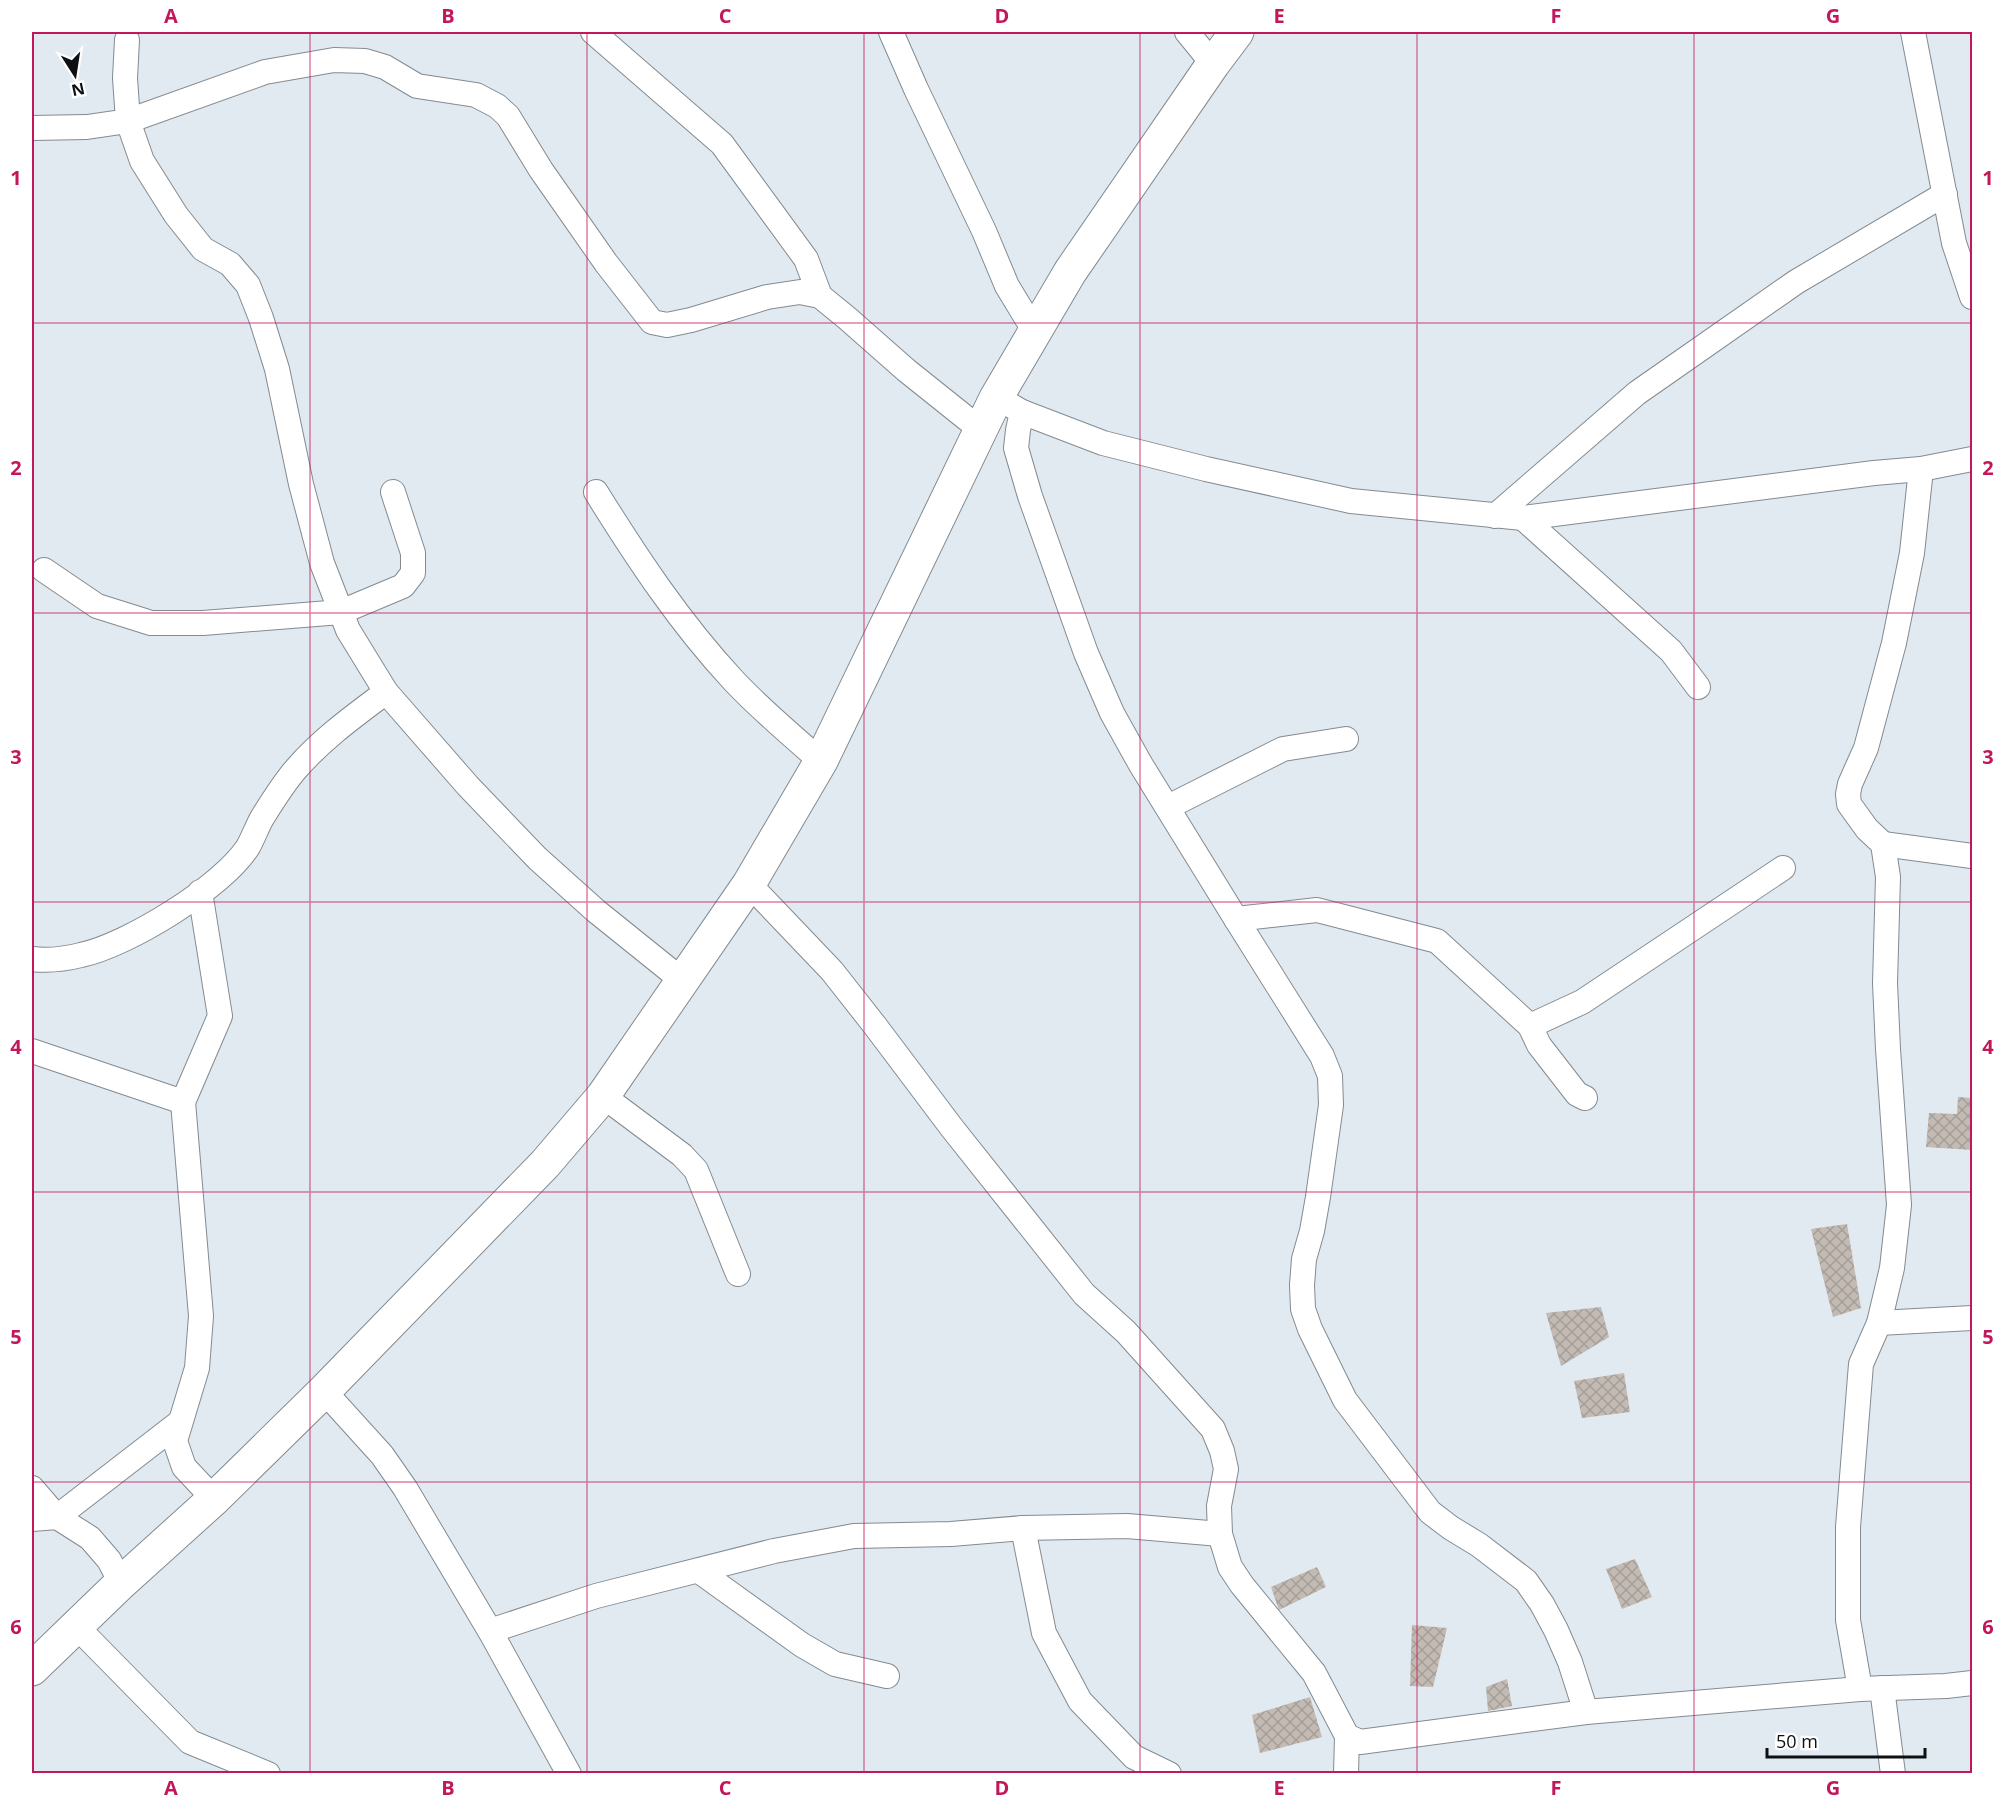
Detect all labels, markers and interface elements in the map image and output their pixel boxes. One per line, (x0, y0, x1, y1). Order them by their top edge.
text: A (164, 2, 178, 29)
text: B (441, 2, 455, 29)
text: C (719, 2, 732, 29)
text: D (995, 2, 1009, 29)
text: E (1273, 2, 1285, 29)
text: F (1551, 2, 1561, 29)
text: G (1826, 2, 1840, 29)
north arrow (45, 45, 105, 105)
text: N (69, 78, 87, 102)
text: 1 (10, 164, 22, 191)
text: 1 (1982, 164, 1994, 191)
text: 2 (10, 454, 22, 481)
text: 2 (1982, 454, 1994, 481)
text: 3 (10, 743, 22, 770)
text: 3 (1982, 743, 1994, 770)
text: 4 (10, 1033, 22, 1060)
text: 4 (1982, 1033, 1994, 1060)
text: 5 (10, 1323, 22, 1350)
text: 5 (1982, 1323, 1994, 1350)
text: 6 (10, 1613, 22, 1640)
text: 6 (1982, 1613, 1994, 1640)
scale bar (1767, 1721, 1924, 1759)
text: 50 m (1776, 1729, 1818, 1753)
text: A (164, 1774, 178, 1801)
text: B (441, 1774, 455, 1801)
text: C (719, 1774, 732, 1801)
text: D (995, 1774, 1009, 1801)
text: E (1273, 1774, 1285, 1801)
text: F (1551, 1774, 1561, 1801)
text: G (1826, 1774, 1840, 1801)

